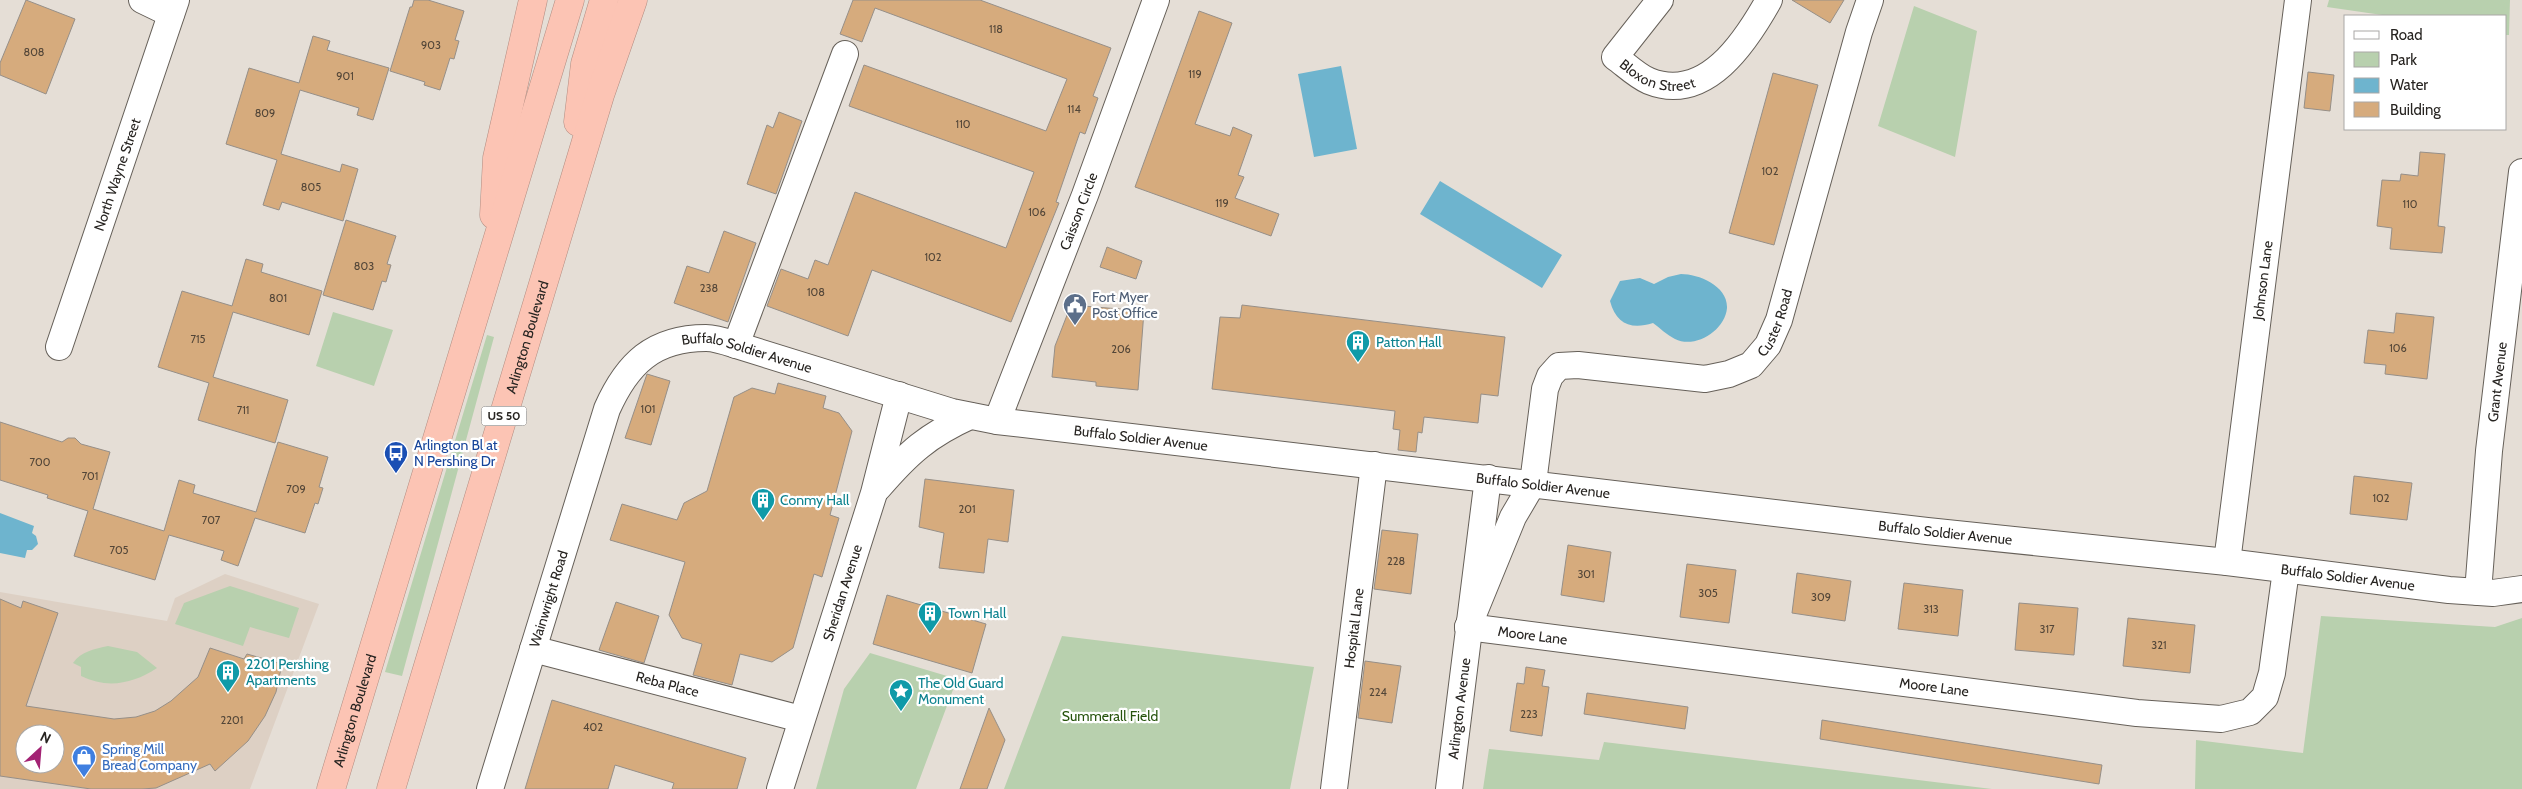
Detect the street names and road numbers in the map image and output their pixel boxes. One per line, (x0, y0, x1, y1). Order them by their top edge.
street label: Bloxon Street (1616, 55, 1698, 95)
street label: North Wayne Street (90, 116, 145, 233)
street label: Caisson Circle (1055, 170, 1101, 253)
street label: Johnson Lane (2249, 240, 2277, 322)
street label: Arlington Boulevard (502, 279, 553, 396)
street label: Custer Road (1753, 287, 1796, 360)
street label: Buffalo Soldier Avenue (680, 329, 814, 377)
street label: Grant Avenue (2484, 341, 2511, 423)
road number: US 50 (482, 406, 526, 426)
street label: Buffalo Soldier Avenue (1073, 421, 1209, 455)
street label: Buffalo Soldier Avenue (1475, 469, 1611, 502)
street label: Buffalo Soldier Avenue (1877, 516, 2013, 549)
street label: Sheridan Avenue (819, 542, 866, 643)
street label: Wainwright Road (525, 548, 572, 649)
street label: Buffalo Soldier Avenue (2280, 560, 2416, 595)
street label: Hospital Lane (1340, 587, 1368, 669)
street label: Moore Lane (1497, 622, 1568, 649)
street label: Arlington Boulevard (329, 652, 380, 769)
street label: Arlington Avenue (1444, 657, 1474, 760)
street label: Reba Place (634, 667, 701, 701)
street label: Moore Lane (1898, 674, 1970, 700)

